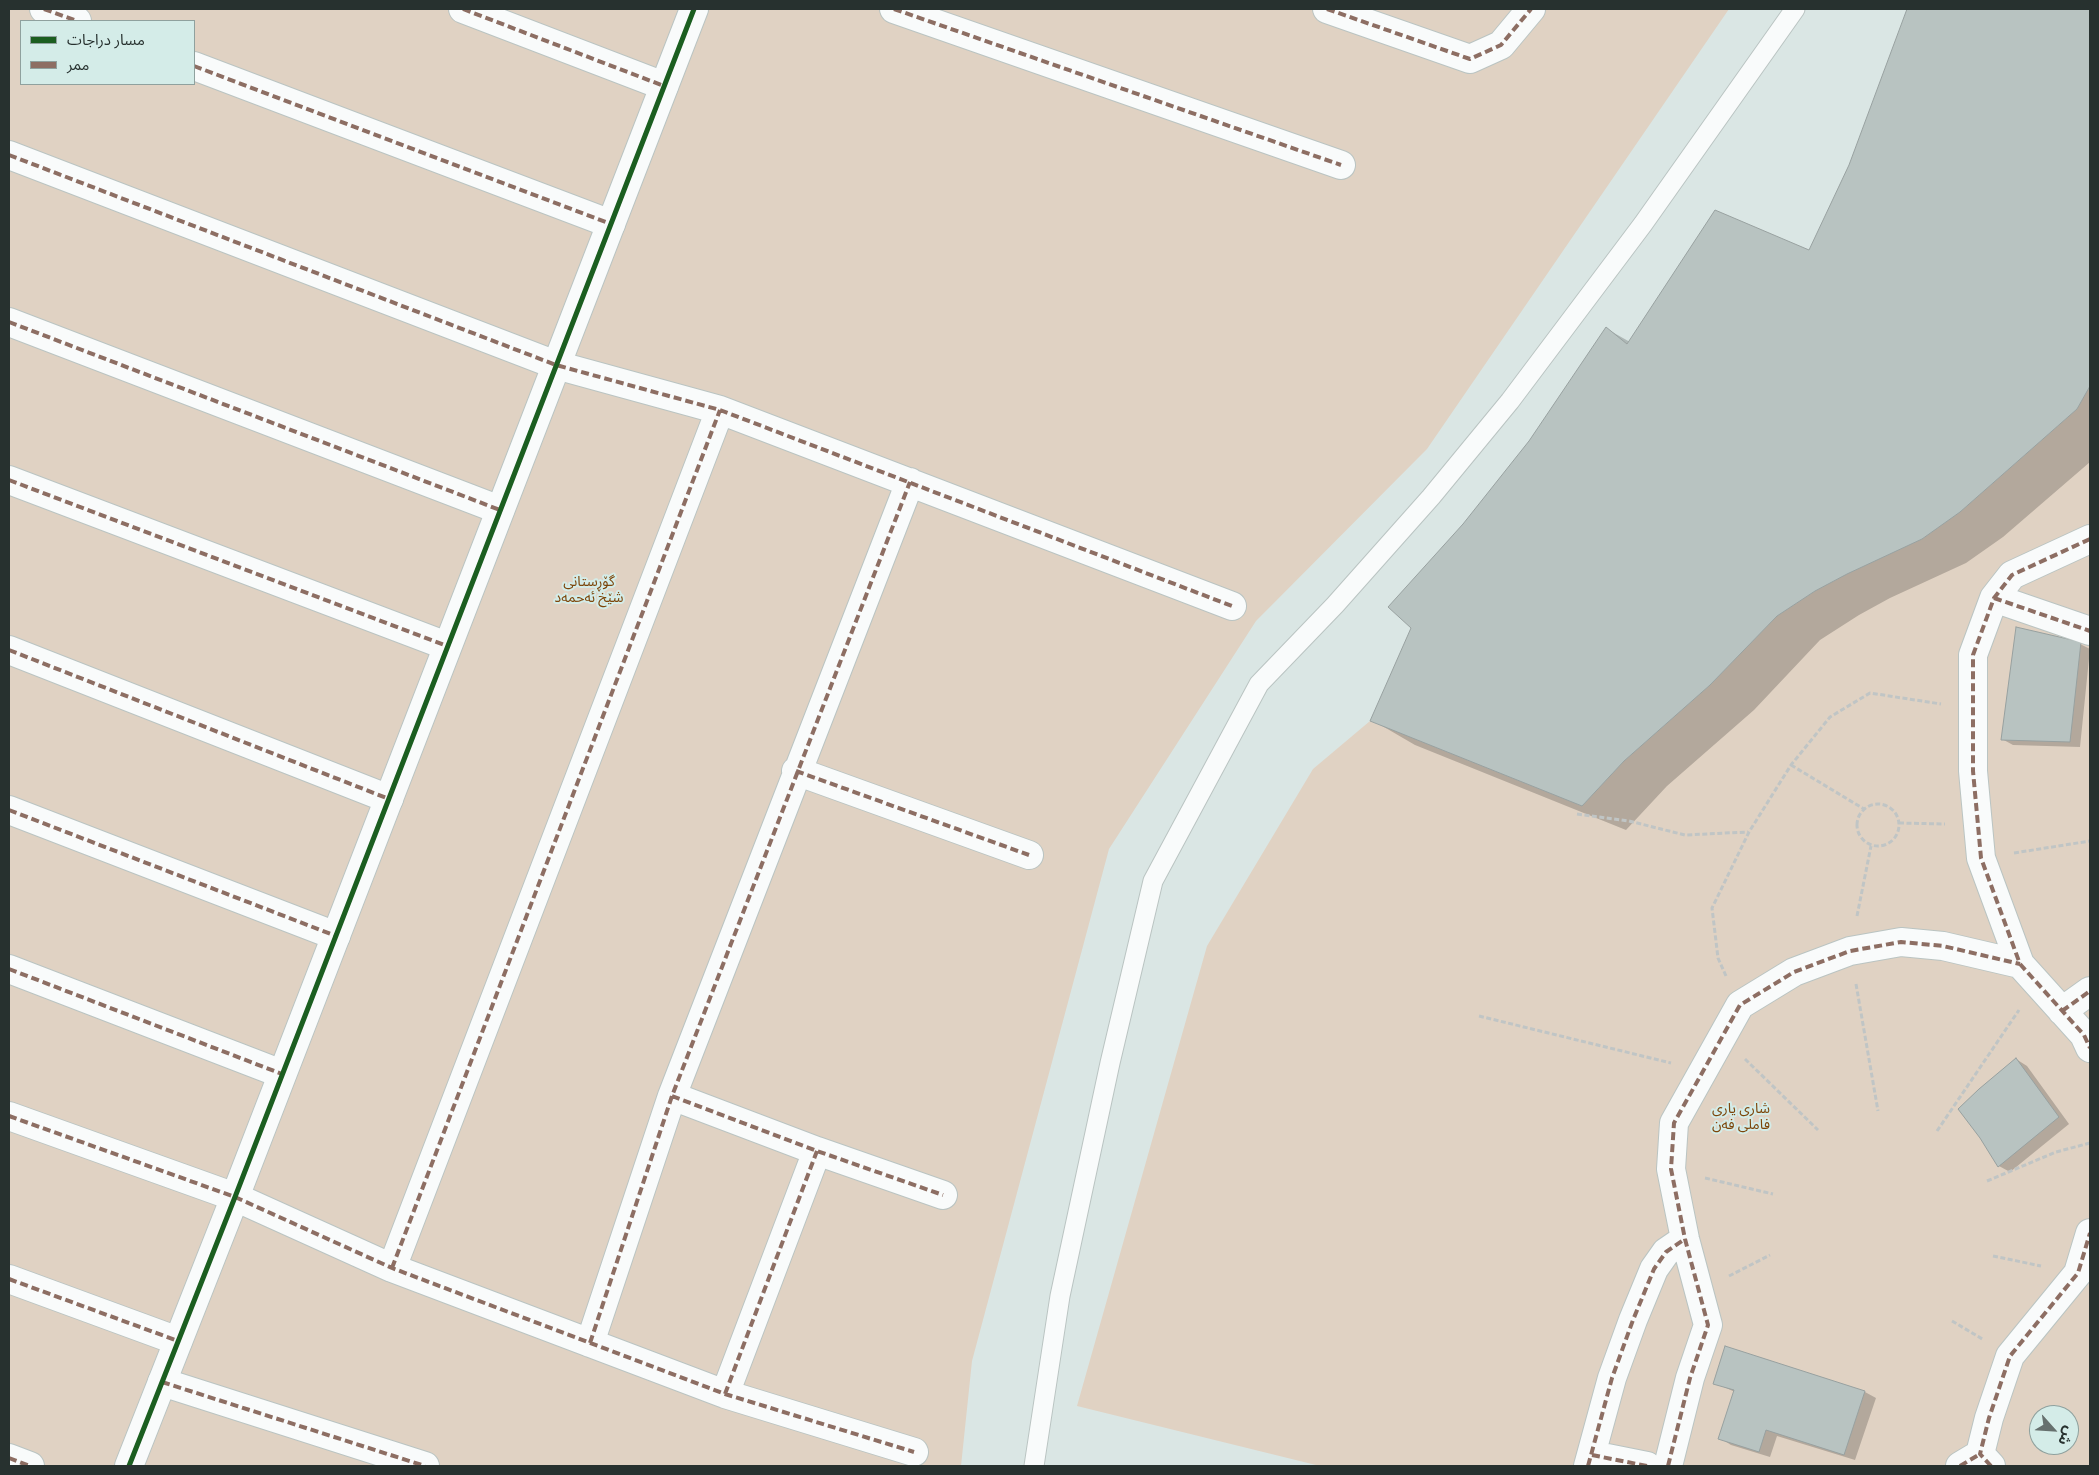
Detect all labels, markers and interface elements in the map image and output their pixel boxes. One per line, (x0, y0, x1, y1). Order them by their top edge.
legend (20, 20, 195, 85)
text: مسار دراجات (67, 31, 145, 49)
text: ممر (67, 56, 90, 74)
park label: گۆڕستانی شێخ ئەحمەد (555, 574, 623, 606)
park label: شاری یاری فاملی فەن (1712, 1101, 1770, 1134)
north arrow (2029, 1405, 2079, 1455)
text: ش (2055, 1424, 2078, 1448)

